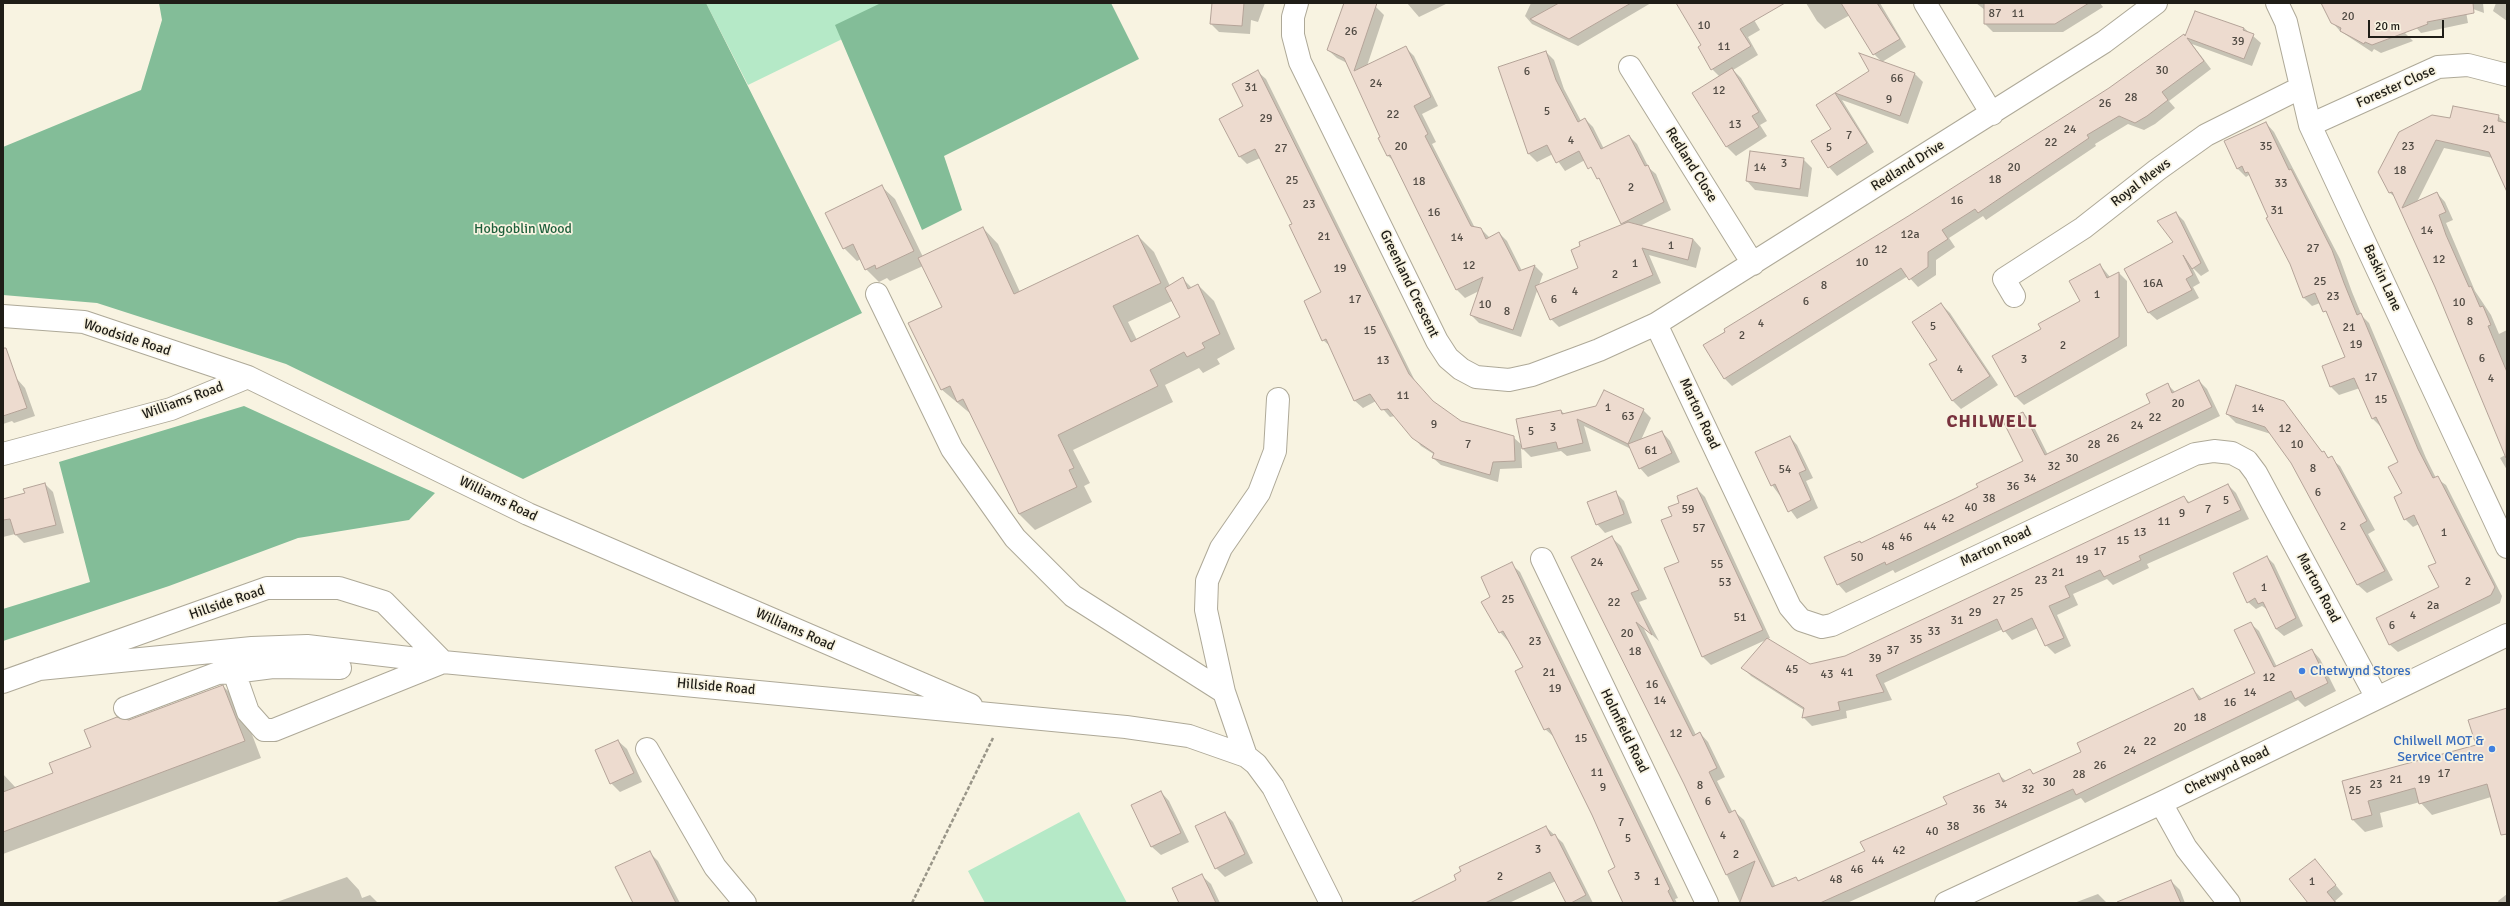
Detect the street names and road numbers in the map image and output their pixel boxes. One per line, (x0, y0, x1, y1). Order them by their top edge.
street label: Forester Close (2354, 62, 2438, 112)
street label: Redland Close (1661, 125, 1721, 205)
street label: Redland Drive (1868, 137, 1948, 195)
street label: Royal Mews (2108, 155, 2174, 211)
street label: Greenland Crescent (1376, 228, 1442, 340)
street label: Baskin Lane (2359, 242, 2405, 314)
street label: Woodside Road (81, 316, 173, 360)
street label: Marton Road (1675, 376, 1723, 452)
street label: Williams Road (140, 379, 226, 423)
street label: Williams Road (456, 473, 540, 525)
street label: Marton Road (1958, 523, 2034, 571)
street label: Marton Road (2293, 550, 2343, 626)
street label: Hillside Road (187, 582, 267, 624)
street label: Williams Road (753, 605, 837, 655)
street label: Hillside Road (676, 675, 756, 699)
street label: Holmfield Road (1596, 686, 1652, 776)
street label: Chetwynd Road (2182, 743, 2272, 799)

